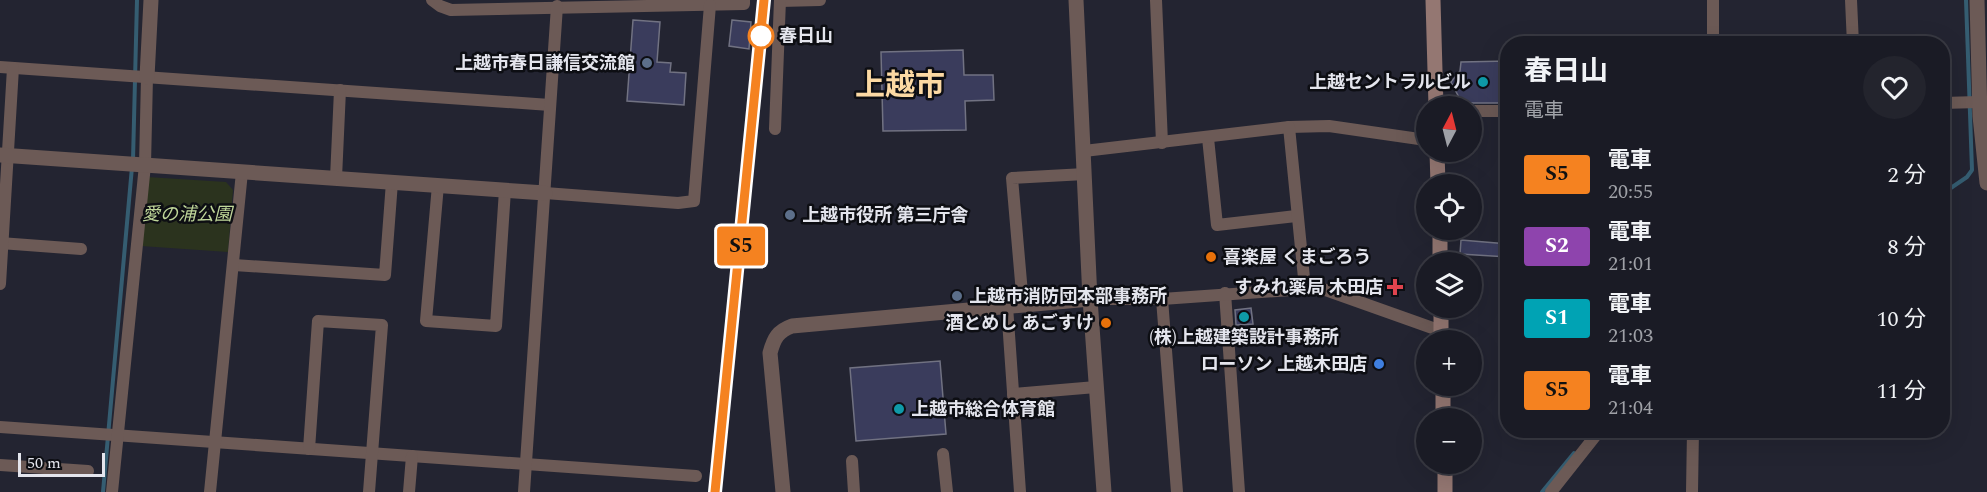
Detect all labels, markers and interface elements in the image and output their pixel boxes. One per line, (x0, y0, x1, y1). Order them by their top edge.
marker: 春日山 (748, 23, 774, 49)
place label: 春日山 (779, 23, 833, 50)
place label: 上越市春日謙信交流館 (455, 50, 635, 77)
text: 春日山 (1524, 50, 1608, 93)
marker: 上越市春日謙信交流館 (640, 56, 654, 70)
button: heart (1863, 56, 1926, 119)
district label: 上越市 (855, 63, 945, 109)
place label: 上越セントラルビル (1309, 69, 1471, 96)
marker: 上越セントラルビル (1476, 75, 1490, 89)
north arrow (1416, 96, 1482, 162)
map controls (1416, 96, 1482, 474)
text: 電車 (1524, 96, 1564, 126)
text: 電車 (1608, 144, 1652, 177)
text: S5 (1545, 158, 1569, 190)
text: 2 分 (1887, 159, 1926, 192)
button: locate (1416, 174, 1482, 240)
text: 20:55 (1608, 177, 1653, 207)
park label: 愛の浦公園 (142, 201, 235, 228)
place label: 上越市役所 第三庁舎 (802, 202, 969, 229)
marker: 上越市役所 第三庁舎 (783, 208, 797, 222)
text: 電車 (1608, 216, 1652, 249)
line badge: S5 (714, 226, 768, 266)
text: S5 (729, 230, 753, 262)
text: S2 (1545, 230, 1569, 262)
text: 8 分 (1887, 231, 1926, 264)
place label: 喜楽屋 くまごろう (1223, 244, 1372, 271)
text: 21:01 (1608, 249, 1653, 279)
marker: 喜楽屋 くまごろう (1204, 250, 1218, 264)
button: layers (1416, 252, 1482, 318)
place label: すみれ薬局 木田店 (1235, 274, 1383, 301)
marker: すみれ薬局 木田店 (1388, 280, 1402, 294)
place label: 上越市消防団本部事務所 (969, 283, 1167, 310)
text: 電車 (1608, 288, 1652, 321)
marker: 上越市消防団本部事務所 (950, 289, 964, 303)
text: S1 (1545, 302, 1569, 334)
text: 10 分 (1876, 303, 1926, 336)
place label: 酒とめし あごすけ (945, 310, 1094, 337)
marker: (株)上越建築設計事務所 (1237, 310, 1251, 324)
marker: 酒とめし あごすけ (1099, 316, 1113, 330)
text: 21:03 (1608, 321, 1653, 351)
place label: (株)上越建築設計事務所 (1149, 324, 1339, 351)
button: + (1416, 330, 1482, 396)
place label: ローソン 上越木田店 (1201, 351, 1367, 378)
marker: ローソン 上越木田店 (1372, 357, 1386, 371)
text: 電車 (1608, 360, 1652, 393)
text: S5 (1545, 374, 1569, 406)
text: 11 分 (1876, 375, 1926, 408)
text: 21:04 (1608, 393, 1653, 423)
place label: 上越市総合体育館 (911, 396, 1055, 423)
marker: 上越市総合体育館 (892, 402, 906, 416)
button: − (1416, 408, 1482, 474)
scale bar (18, 450, 105, 478)
text: 50 m (27, 451, 61, 475)

